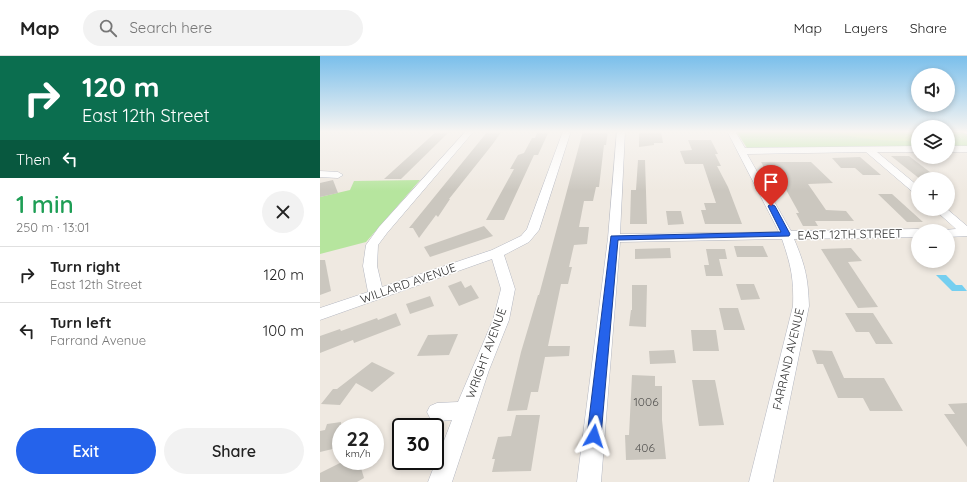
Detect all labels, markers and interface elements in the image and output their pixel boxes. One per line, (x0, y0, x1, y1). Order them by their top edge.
search box (83, 10, 363, 46)
text: Map (20, 16, 59, 40)
icon: search (97, 17, 119, 39)
text: Search here (129, 18, 212, 37)
text: Map (793, 19, 822, 37)
text: Layers (844, 19, 888, 37)
text: Share (910, 19, 947, 37)
map controls (911, 68, 955, 268)
button: sound (911, 68, 955, 112)
text: 120 m (82, 69, 160, 104)
icon: right (16, 72, 68, 124)
text: East 12th Street (82, 104, 210, 127)
button: layers (911, 120, 955, 164)
icon: left (59, 148, 81, 170)
text: Then (16, 150, 51, 169)
pin (754, 165, 788, 206)
icon: arrive (760, 171, 782, 193)
button: + (911, 172, 955, 216)
text: 1 min (16, 189, 74, 219)
button: close (262, 191, 304, 233)
text: 250 m · 13:01 (16, 219, 90, 235)
button: − (911, 224, 955, 268)
street label: EAST 12TH STREET (797, 226, 903, 242)
text: Turn right (50, 257, 121, 276)
street label: WILLARD AVENUE (358, 259, 458, 306)
icon: right (16, 264, 38, 286)
text: 120 m (263, 265, 304, 284)
text: East 12th Street (50, 276, 142, 292)
street label: WRIGHT AVENUE (463, 305, 509, 401)
street label: FARRAND AVENUE (769, 306, 807, 411)
text: Turn left (50, 313, 112, 332)
icon: left (16, 320, 38, 342)
text: 100 m (263, 321, 304, 340)
text: Farrand Avenue (50, 332, 146, 348)
house number: 1006 (633, 394, 659, 409)
position arrow (573, 415, 615, 457)
speed limit sign: 30 (392, 418, 444, 470)
text: 22 (347, 426, 369, 451)
button: Exit (16, 428, 156, 474)
button: Share (164, 428, 304, 474)
house number: 406 (635, 440, 656, 455)
text: km/h (345, 447, 371, 460)

